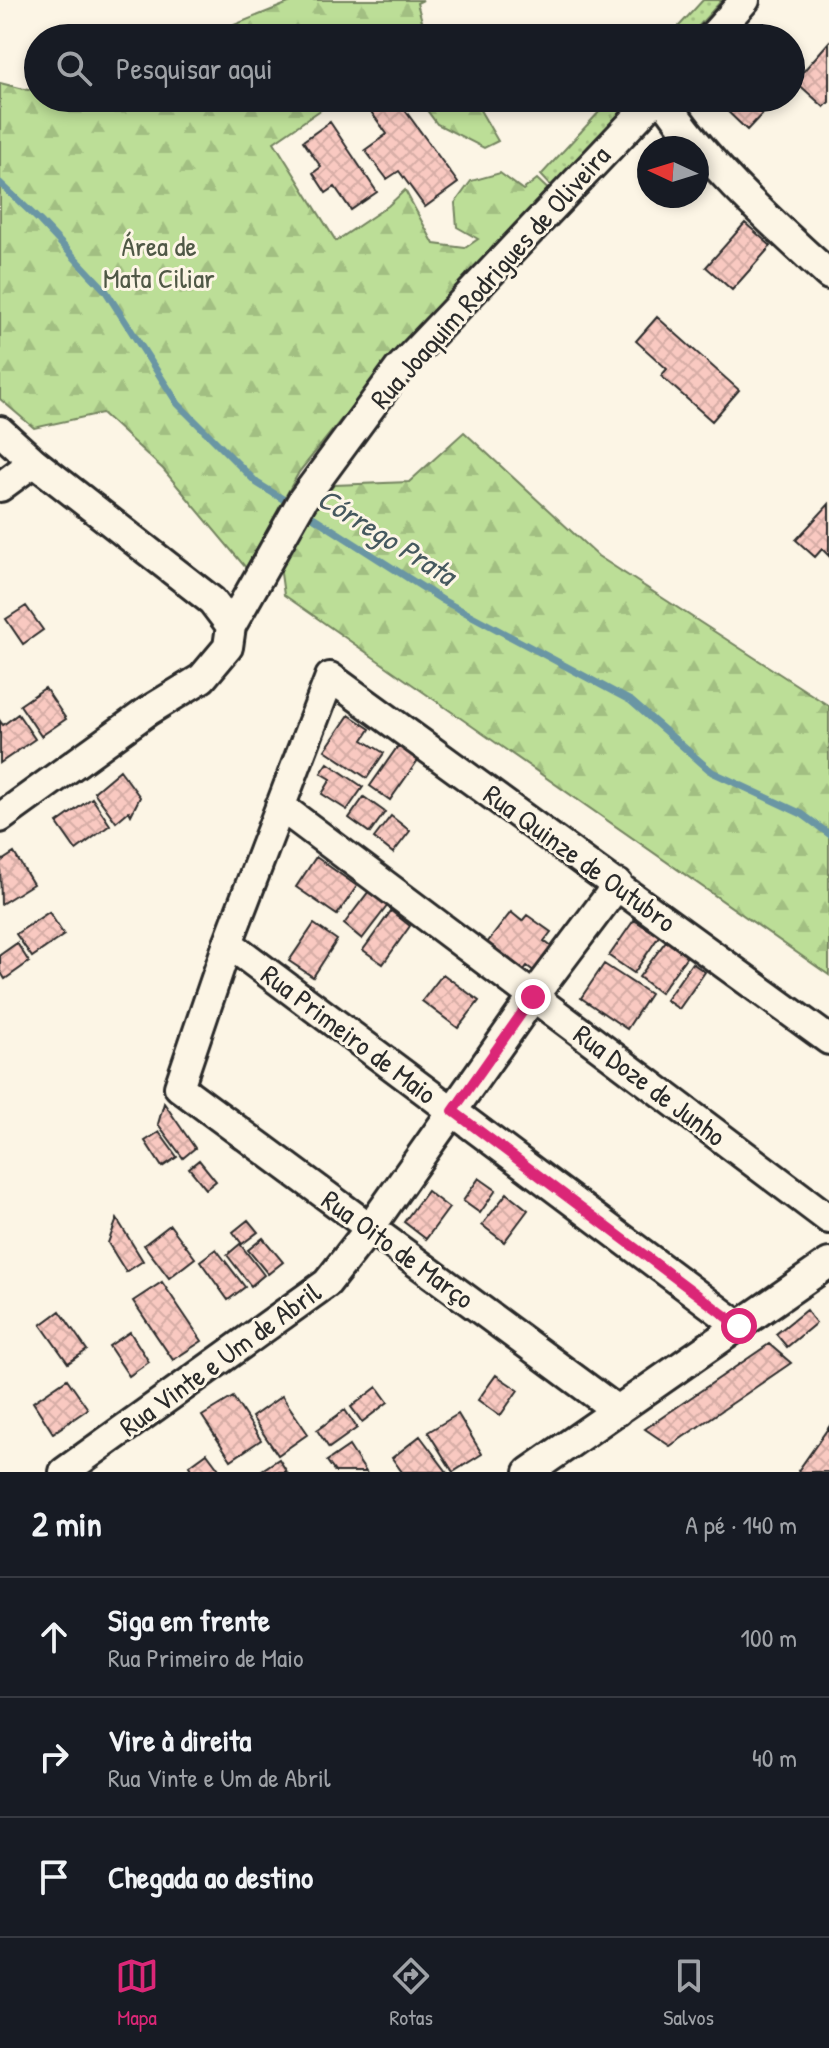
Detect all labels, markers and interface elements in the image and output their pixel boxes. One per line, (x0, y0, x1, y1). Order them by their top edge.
search box (24, 24, 805, 112)
icon: search (52, 46, 96, 90)
text: Pesquisar aqui (116, 48, 273, 88)
north arrow (637, 136, 709, 208)
street label: Rua Joaquim Rodrigues de Oliveira (361, 137, 619, 417)
park label: Área de Mata Ciliar (103, 227, 215, 297)
water label: Córrego Prata (310, 478, 466, 597)
street label: Rua Quinze de Outubro (476, 775, 684, 941)
street label: Rua Primeiro de Maio (254, 955, 444, 1113)
route end (515, 979, 551, 1015)
street label: Rua Doze de Junho (566, 1015, 734, 1155)
street label: Rua Oito de Março (314, 1181, 482, 1317)
street label: Rua Vinte e Um de Abril (112, 1273, 329, 1445)
route start (721, 1308, 757, 1344)
text: 2 min (32, 1501, 102, 1547)
text: A pé · 140 m (685, 1507, 797, 1542)
text: Siga em frente (108, 1600, 270, 1640)
icon: ahead (32, 1615, 76, 1659)
text: 100 m (741, 1620, 797, 1655)
text: Rua Primeiro de Maio (108, 1640, 303, 1675)
text: Vire à direita (108, 1720, 251, 1760)
icon: right (32, 1735, 76, 1779)
text: 40 m (752, 1740, 797, 1775)
text: Rua Vinte e Um de Abril (108, 1760, 331, 1795)
icon: arrive (32, 1855, 76, 1899)
text: Chegada ao destino (108, 1857, 313, 1897)
tab: Mapa (115, 1954, 159, 2032)
tab: Rotas (389, 1954, 433, 2032)
tab: Salvos (663, 1954, 714, 2032)

